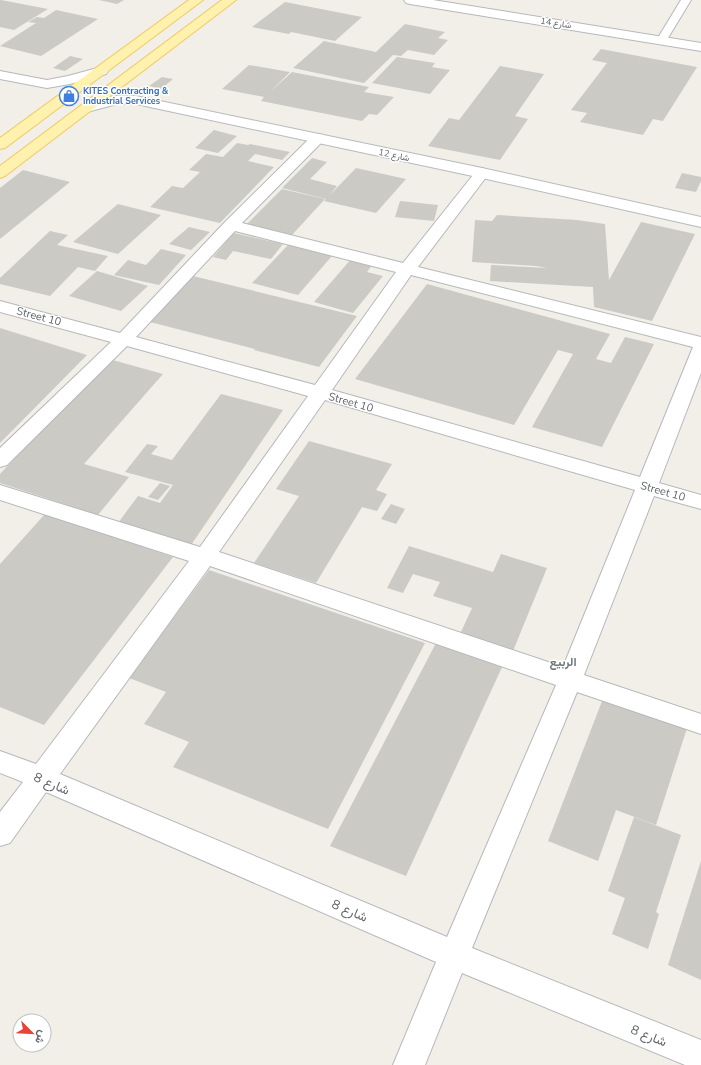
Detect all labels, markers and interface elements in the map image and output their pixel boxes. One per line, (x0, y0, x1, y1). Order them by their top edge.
street label: شارع 14 (540, 15, 572, 31)
shop icon: KITES Contracting & Industrial Services (58, 85, 80, 107)
place label: KITES Contracting & Industrial Services (83, 85, 169, 107)
street label: شارع 12 (377, 146, 411, 164)
street label: Street 10 (15, 303, 63, 330)
street label: Street 10 (327, 389, 375, 416)
street label: Street 10 (639, 478, 687, 505)
district label: الربيع (549, 654, 577, 670)
street label: شارع 8 (31, 768, 72, 799)
street label: شارع 8 (329, 895, 370, 926)
north arrow (12, 1013, 52, 1053)
street label: شارع 8 (628, 1021, 669, 1051)
text: ش (31, 1028, 50, 1046)

